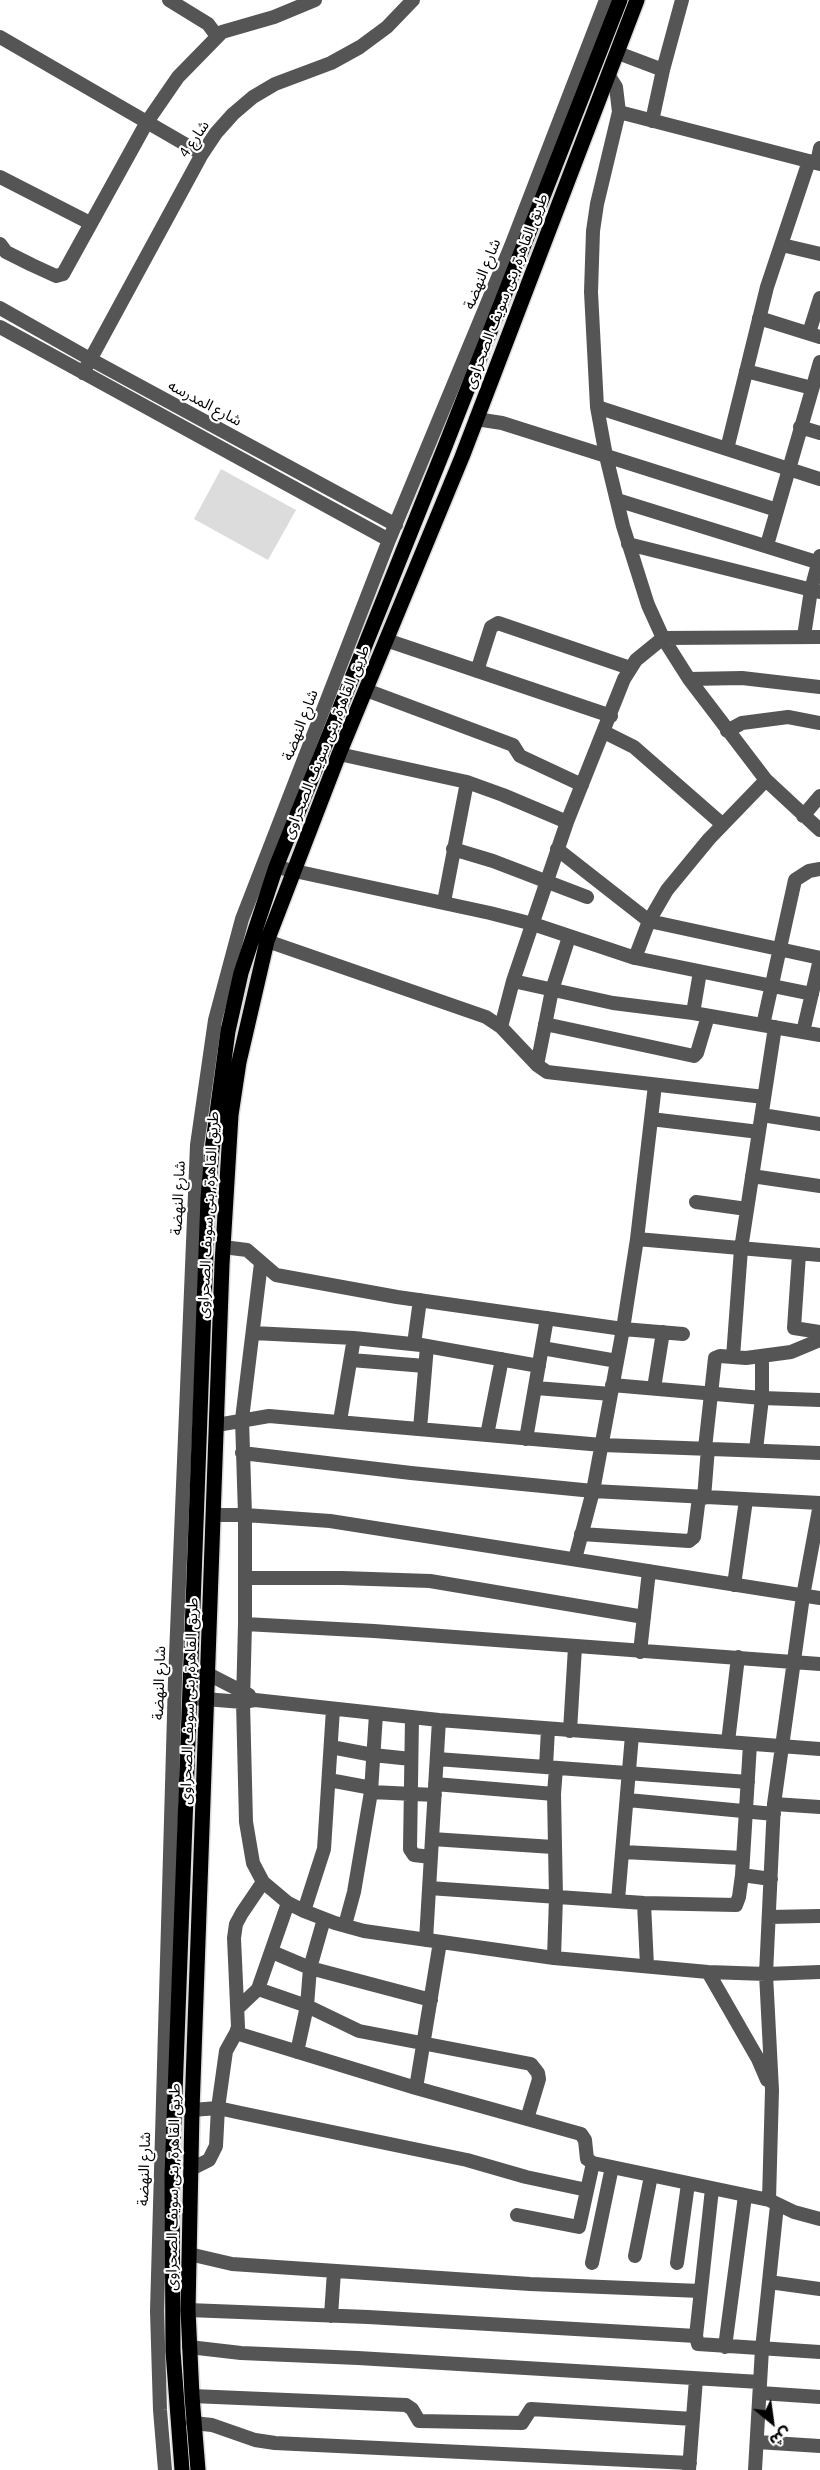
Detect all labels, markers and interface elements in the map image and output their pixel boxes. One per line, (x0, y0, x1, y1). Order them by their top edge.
street label: شارع 4 (175, 117, 213, 161)
street label: طريق القاهرة, بنى سويف الصحراوى (460, 191, 552, 391)
street label: شارع النهضة (460, 236, 504, 312)
street label: شارع المدرسه (165, 376, 245, 430)
street label: طريق القاهرة, بنى سويف الصحراوى (279, 642, 373, 842)
street label: شارع النهضة (278, 687, 322, 763)
street label: طريق القاهرة, بنى سويف الصحراوى (194, 1111, 222, 1319)
street label: شارع النهضة (167, 1160, 189, 1236)
street label: طريق القاهرة, بنى سويف الصحراوى (176, 1597, 202, 1805)
street label: شارع النهضة (149, 1646, 169, 1720)
street label: طريق القاهرة, بنى سويف الصحراوى (162, 2083, 184, 2291)
street label: شارع النهضة (134, 2132, 154, 2206)
north arrow (742, 2392, 802, 2452)
text: ش (767, 2425, 795, 2451)

